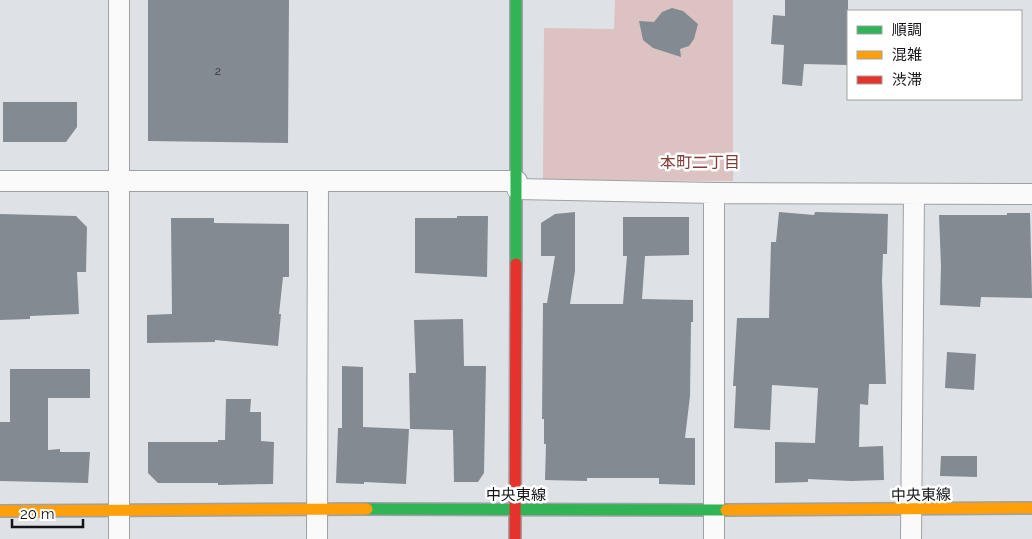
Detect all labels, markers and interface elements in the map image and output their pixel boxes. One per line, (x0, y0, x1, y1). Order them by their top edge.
legend (847, 10, 1022, 100)
text: 順調 (892, 21, 922, 39)
text: 混雑 (892, 46, 922, 64)
house number: 2 (215, 64, 221, 78)
text: 渋滞 (892, 71, 922, 89)
district label: 本町二丁目 (660, 153, 740, 172)
street label: 中央東線 (891, 485, 951, 505)
street label: 中央東線 (486, 486, 546, 504)
scale bar (12, 496, 84, 528)
text: 20 m (20, 505, 55, 523)

